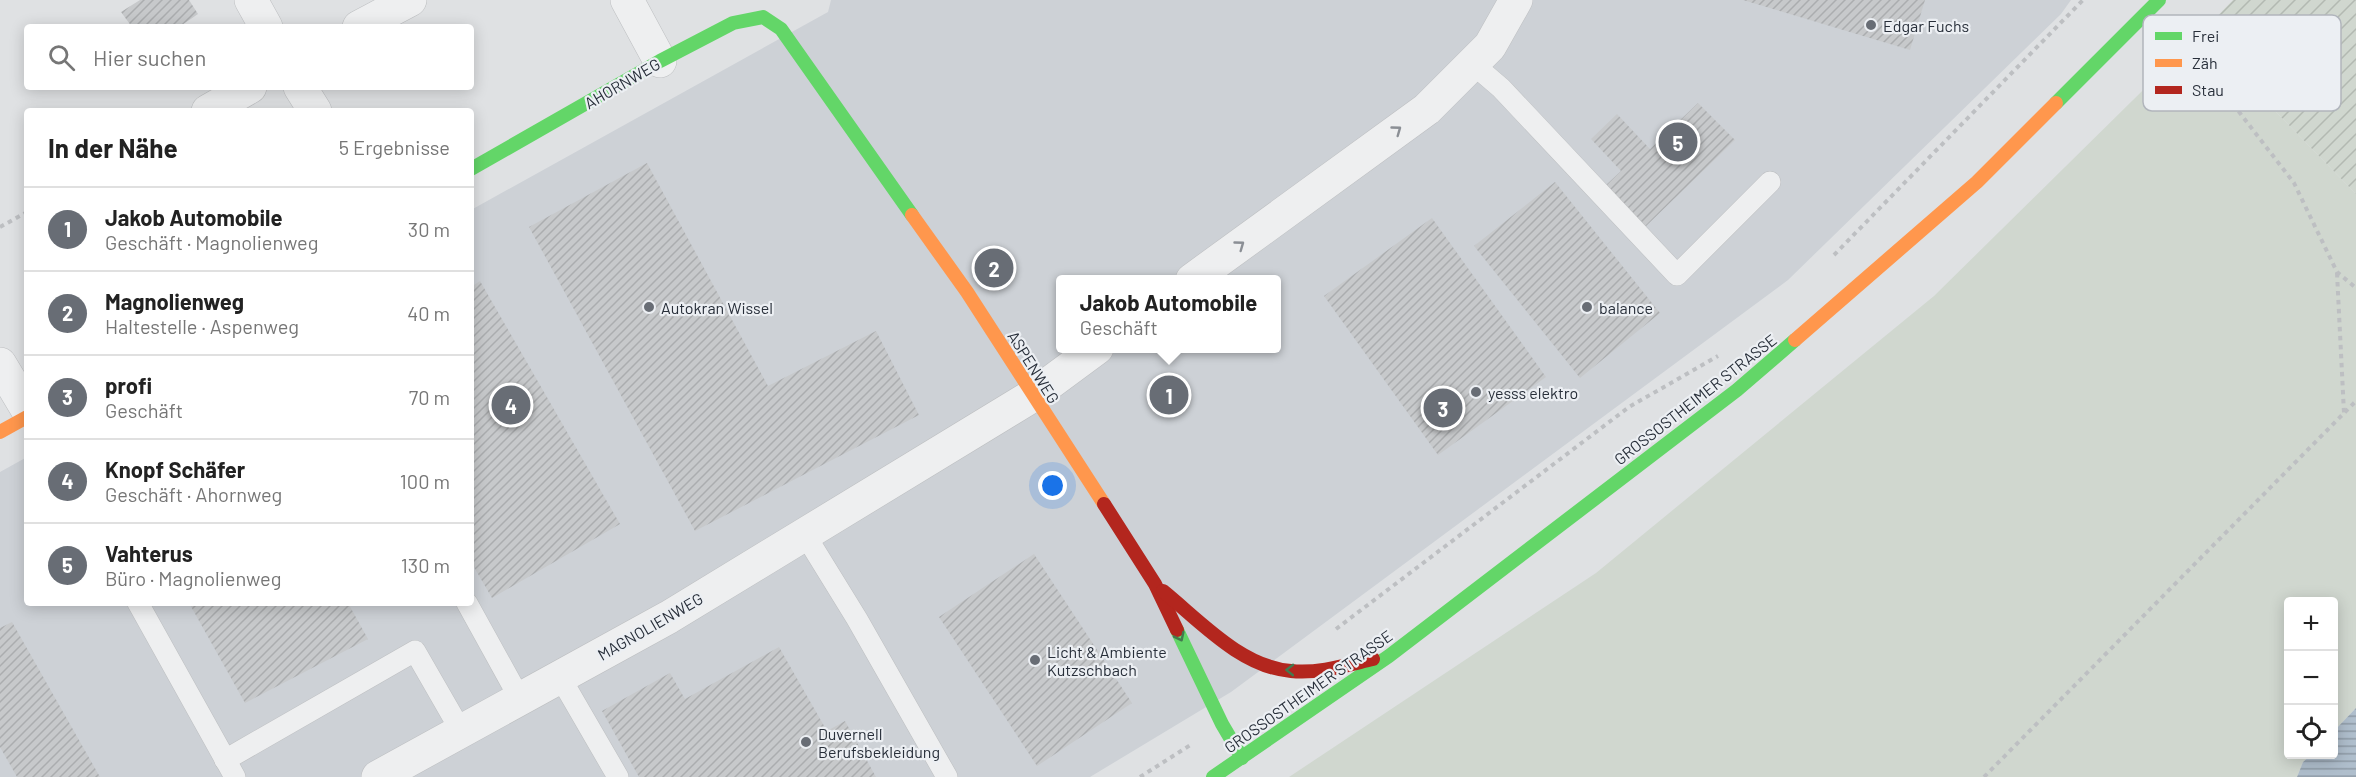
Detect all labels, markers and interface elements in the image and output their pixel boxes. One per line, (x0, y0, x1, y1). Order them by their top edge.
legend (2143, 15, 2341, 111)
place label: Edgar Fuchs (1883, 16, 1969, 35)
marker: Edgar Fuchs (1864, 18, 1878, 32)
search box (24, 24, 474, 90)
text: Frei (2192, 26, 2219, 45)
icon: search (45, 41, 78, 74)
text: Hier suchen (93, 44, 206, 70)
text: Zäh (2192, 53, 2218, 72)
street label: AHORNWEG (581, 54, 663, 112)
text: Stau (2192, 80, 2224, 99)
pin: 5 (1658, 120, 1698, 164)
one-way arrow (1391, 127, 1402, 138)
text: In der Nähe (48, 132, 178, 163)
text: 5 Ergebnisse (339, 135, 450, 159)
text: Jakob Automobile (105, 204, 282, 230)
text: 1 (64, 217, 71, 241)
text: 30 m (408, 217, 450, 241)
text: Geschäft · Magnolienweg (105, 230, 318, 254)
one-way arrow (1233, 241, 1244, 252)
pin: 2 (974, 246, 1014, 290)
popup (1056, 275, 1281, 353)
text: Magnolienweg (105, 288, 244, 314)
text: Jakob Automobile (1080, 289, 1257, 315)
place label: Autokran Wissel (661, 298, 773, 317)
place label: balance (1599, 298, 1653, 317)
marker: Autokran Wissel (642, 300, 656, 314)
marker: balance (1580, 300, 1594, 314)
text: 2 (62, 301, 73, 325)
text: 40 m (407, 301, 450, 325)
text: Haltestelle · Aspenweg (105, 314, 299, 338)
text: Geschäft (1080, 315, 1158, 339)
street label: ASPENWEG (1004, 327, 1064, 407)
street label: GROSSOSTHEIMER STRASSE (1610, 330, 1780, 468)
text: profi (105, 372, 152, 398)
pin: 1 (1150, 372, 1188, 418)
pin: 4 (492, 382, 530, 428)
place label: yesss elektro (1488, 383, 1578, 402)
text: 3 (62, 385, 73, 409)
text: 70 m (409, 385, 450, 409)
marker: yesss elektro (1469, 385, 1483, 399)
pin: 3 (1424, 386, 1462, 430)
text: Geschäft (105, 398, 183, 422)
text: Knopf Schäfer (105, 456, 245, 482)
text: 4 (61, 469, 74, 493)
text: 100 m (400, 469, 450, 493)
your location (1038, 471, 1067, 500)
text: Geschäft · Ahornweg (105, 482, 282, 506)
text: Vahterus (105, 540, 193, 566)
text: 5 (62, 553, 73, 577)
text: 130 m (401, 553, 450, 577)
text: Büro · Magnolienweg (105, 566, 281, 590)
street label: MAGNOLIENWEG (594, 588, 706, 664)
map controls (2284, 597, 2338, 759)
button: + (2284, 597, 2338, 651)
street label: GROSSOSTHEIMER STRASSE (1220, 626, 1396, 756)
one-way arrow (1173, 630, 1184, 641)
place label: Licht & Ambiente Kutzschbach (1047, 642, 1167, 679)
button: − (2284, 651, 2338, 705)
marker: Licht & Ambiente Kutzschbach (1028, 653, 1042, 667)
one-way arrow (1286, 664, 1295, 676)
button: locate (2284, 705, 2338, 759)
place label: Duvernell Berufsbekleidung (818, 724, 940, 761)
marker: Duvernell Berufsbekleidung (799, 735, 813, 749)

